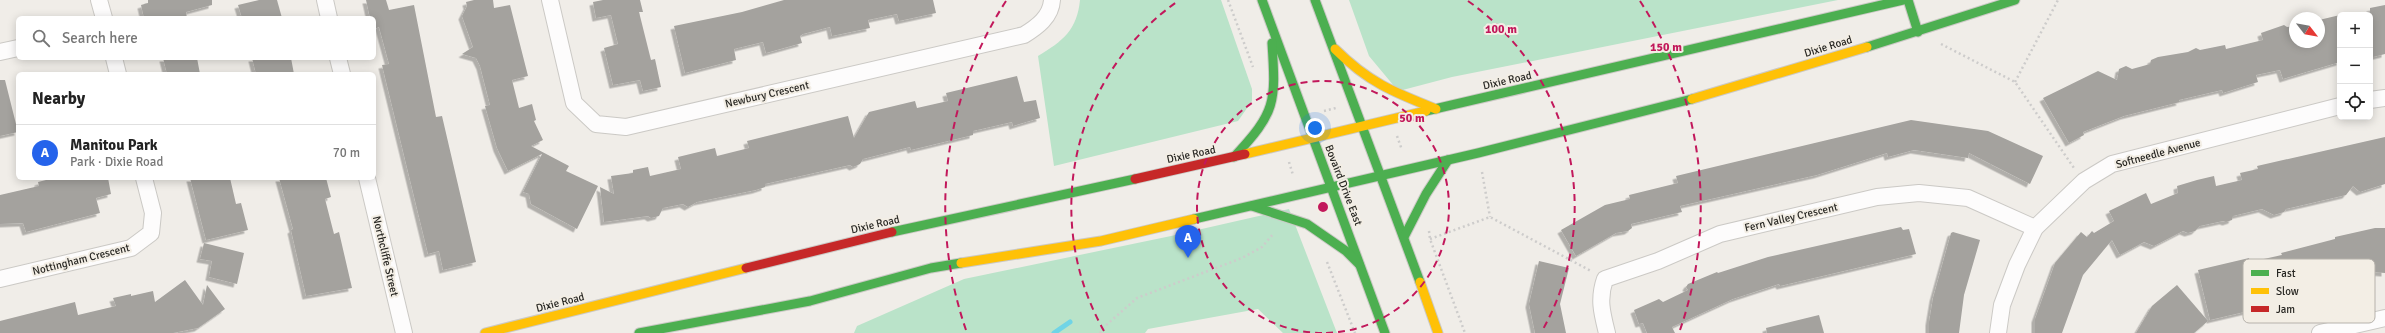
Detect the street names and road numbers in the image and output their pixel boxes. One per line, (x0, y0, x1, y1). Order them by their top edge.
street label: Dixie Road (1803, 33, 1854, 60)
street label: Dixie Road (1481, 69, 1533, 92)
street label: Newbury Crescent (724, 78, 811, 110)
street label: Softneedle Avenue (2114, 136, 2202, 171)
street label: Dixie Road (1165, 143, 1217, 166)
street label: Bovaird Drive East (1322, 143, 1365, 228)
street label: Fern Valley Crescent (1743, 200, 1839, 235)
street label: Dixie Road (849, 213, 901, 236)
street label: Northcliffe Street (370, 215, 401, 298)
street label: Nottingham Crescent (31, 241, 131, 278)
street label: Dixie Road (534, 290, 586, 315)

